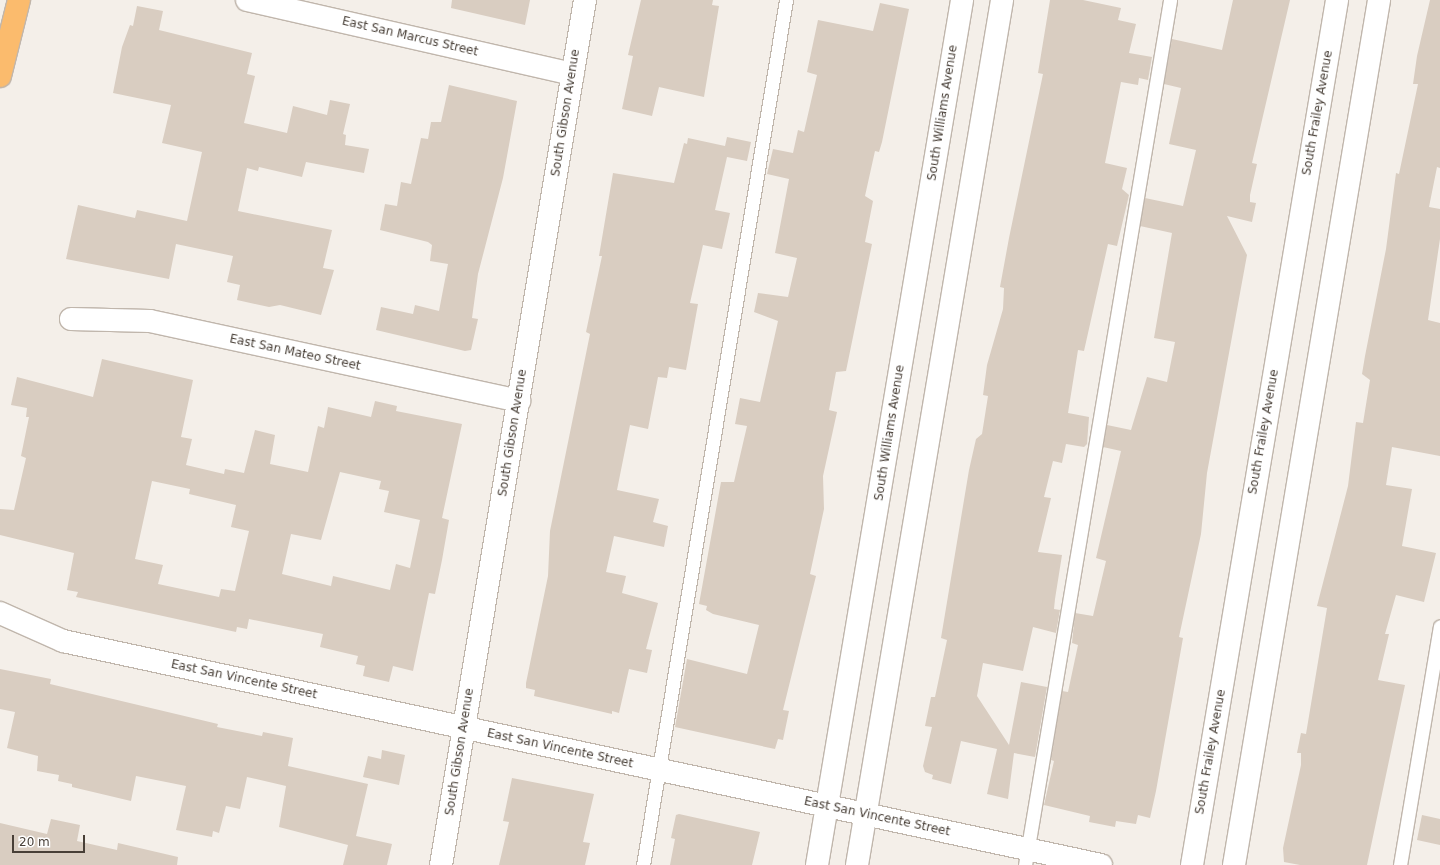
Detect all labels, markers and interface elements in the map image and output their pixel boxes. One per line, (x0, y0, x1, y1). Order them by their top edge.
street label: East San Marcus Street (341, 14, 479, 60)
street label: South Williams Avenue (925, 44, 961, 182)
street label: South Gibson Avenue (549, 48, 583, 178)
street label: South Frailey Avenue (1300, 49, 1336, 177)
street label: East San Mateo Street (228, 332, 362, 374)
street label: South Williams Avenue (872, 364, 908, 502)
street label: South Gibson Avenue (496, 368, 530, 498)
street label: South Frailey Avenue (1246, 368, 1282, 496)
street label: East San Vincente Street (170, 657, 318, 703)
street label: South Gibson Avenue (443, 687, 477, 817)
street label: South Frailey Avenue (1193, 688, 1229, 816)
street label: East San Vincente Street (486, 726, 634, 772)
street label: East San Vincente Street (803, 794, 951, 840)
scale bar (14, 827, 87, 853)
text: 20 m (19, 835, 50, 849)

